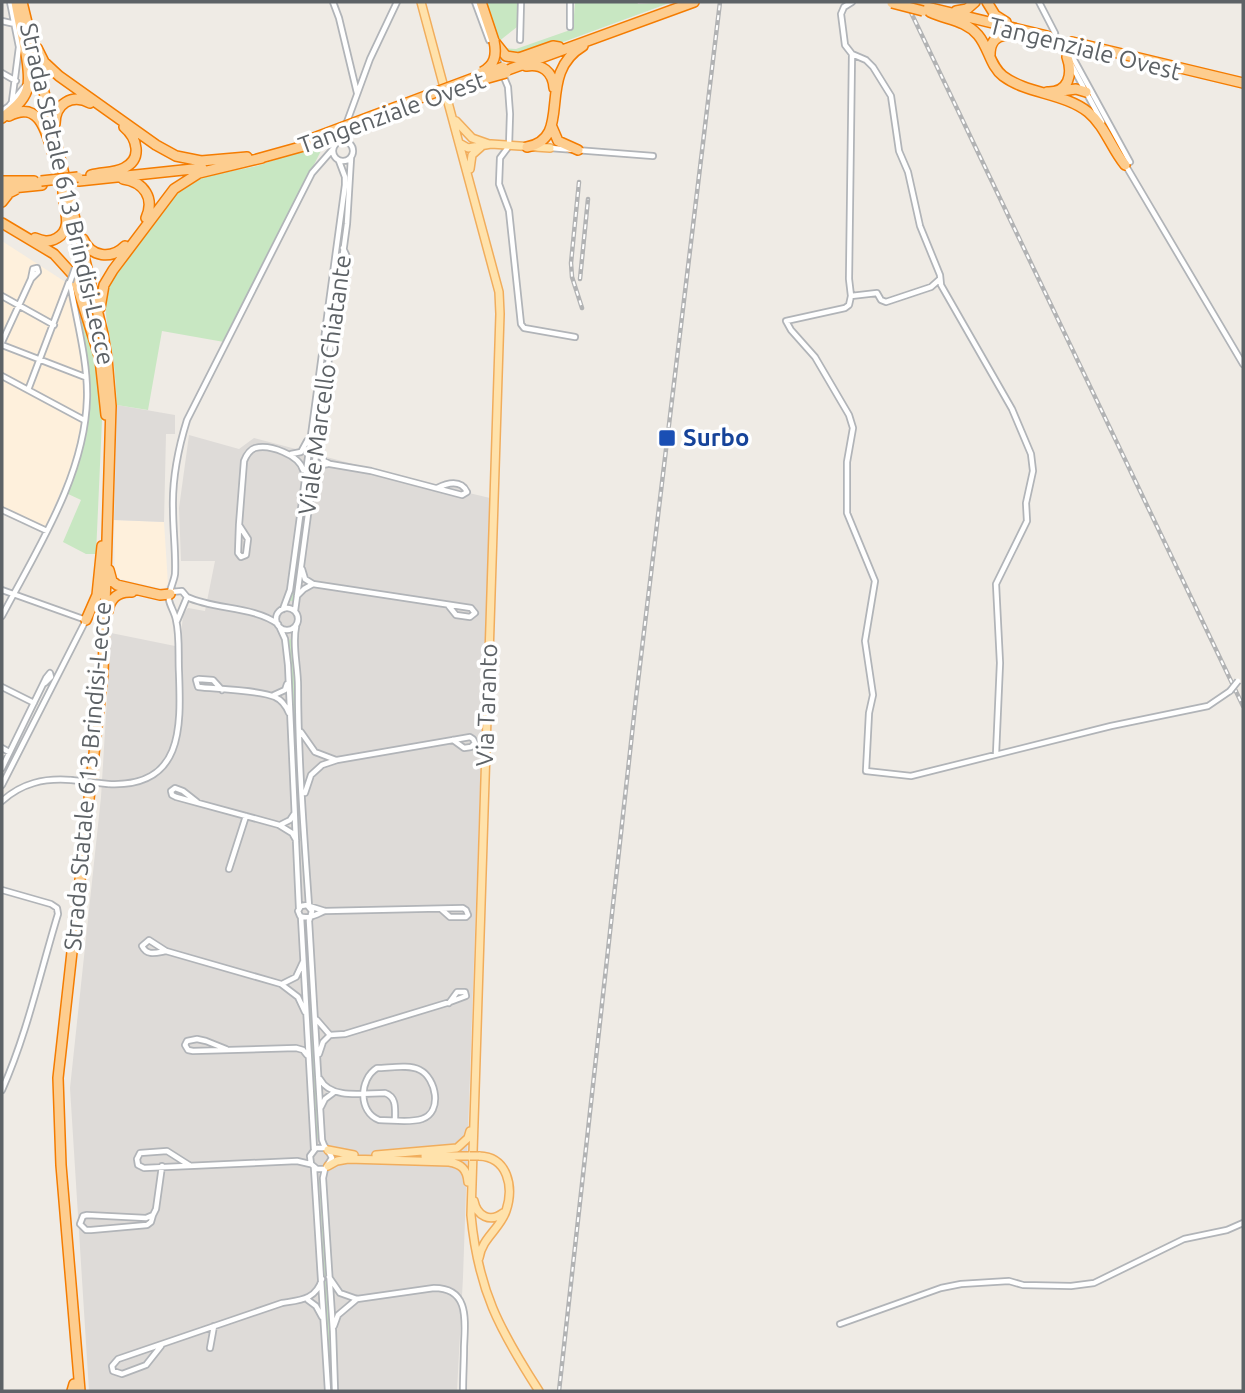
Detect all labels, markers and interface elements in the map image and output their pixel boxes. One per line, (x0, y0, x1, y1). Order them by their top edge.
street label: Tangenziale Ovest (986, 12, 1184, 86)
street label: Strada Statale 613 Brindisi-Lecce (15, 20, 120, 368)
street label: Tangenziale Ovest (295, 66, 489, 159)
street label: Viale Marcello Chiatante (293, 253, 356, 517)
place label: Surbo (683, 424, 749, 451)
marker: Surbo (657, 428, 677, 448)
street label: Strada Statale 613 Brindisi-Lecce (59, 600, 116, 952)
street label: Via Taranto (471, 643, 502, 767)

